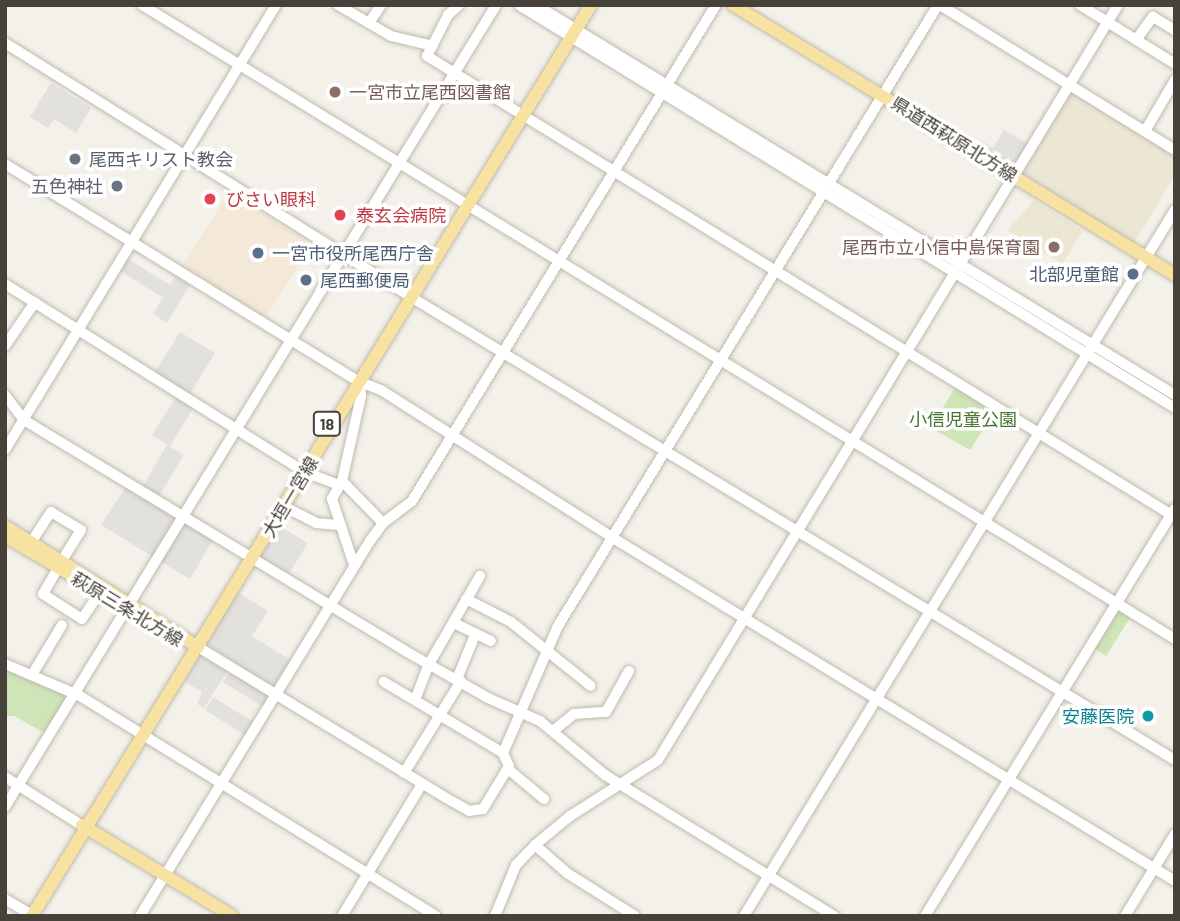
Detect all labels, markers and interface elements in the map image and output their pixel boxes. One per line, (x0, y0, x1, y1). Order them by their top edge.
place label: 一宮市立尾西図書館 (349, 81, 511, 103)
marker: 一宮市立尾西図書館 (327, 84, 343, 100)
street label: 県道西萩原北方線 (887, 92, 1021, 186)
place label: 尾西キリスト教会 (89, 148, 233, 170)
marker: 尾西キリスト教会 (67, 151, 83, 167)
place label: 五色神社 (31, 175, 103, 197)
marker: 五色神社 (109, 178, 125, 194)
place label: びさい眼科 (226, 188, 316, 210)
marker: びさい眼科 (200, 189, 220, 209)
place label: 泰玄会病院 (356, 204, 446, 226)
marker: 泰玄会病院 (330, 205, 350, 225)
place label: 尾西市立小信中島保育園 (842, 236, 1040, 258)
marker: 尾西市立小信中島保育園 (1046, 239, 1062, 255)
place label: 一宮市役所尾西庁舎 (272, 242, 434, 264)
marker: 一宮市役所尾西庁舎 (250, 245, 266, 261)
place label: 北部児童館 (1029, 263, 1119, 285)
marker: 北部児童館 (1125, 266, 1141, 282)
place label: 尾西郵便局 (320, 269, 410, 291)
marker: 尾西郵便局 (298, 272, 314, 288)
park label: 小信児童公園 (909, 408, 1017, 430)
road number: 18 (311, 412, 343, 436)
street label: 大垣一宮線 (258, 453, 322, 541)
street label: 萩原三条北方線 (67, 567, 187, 651)
place label: 安藤医院 (1062, 705, 1134, 727)
marker: 安藤医院 (1140, 708, 1156, 724)

